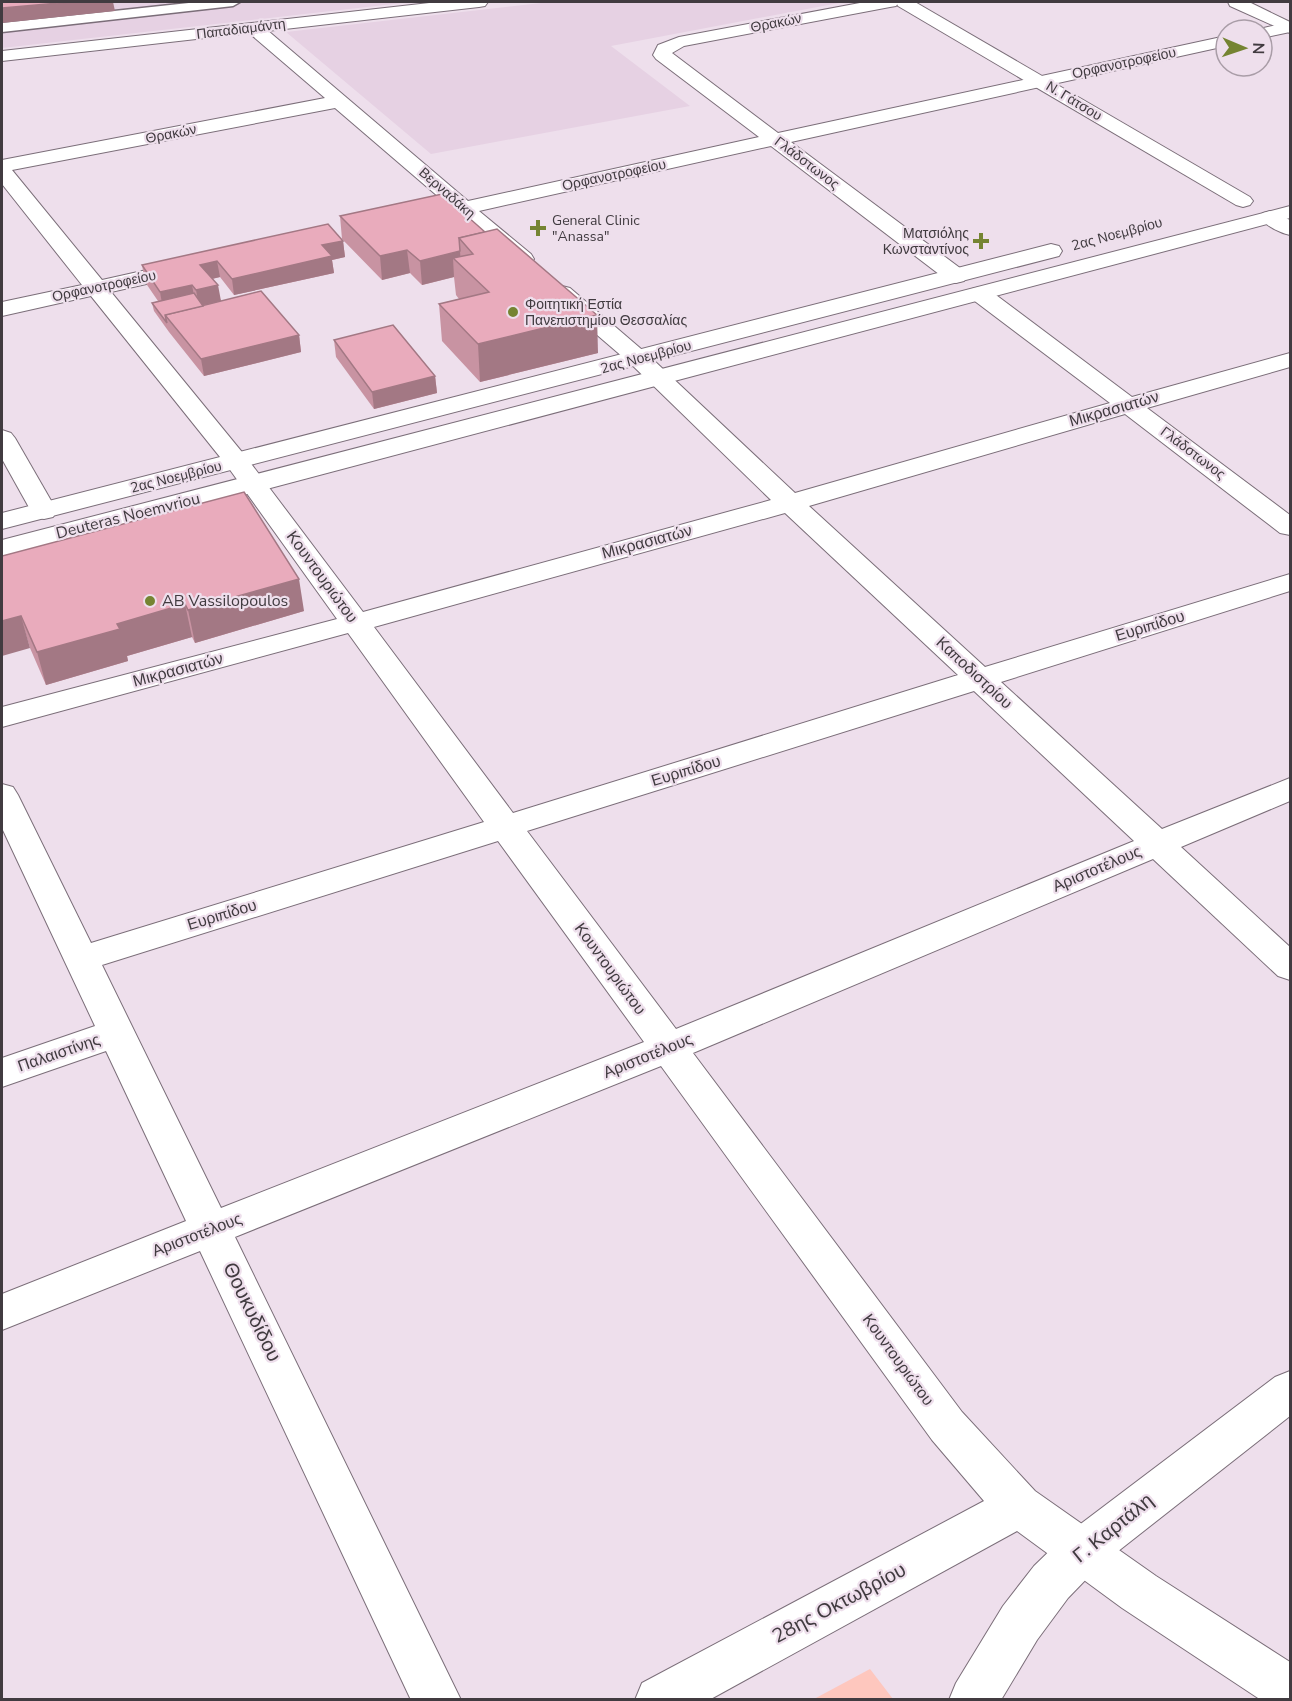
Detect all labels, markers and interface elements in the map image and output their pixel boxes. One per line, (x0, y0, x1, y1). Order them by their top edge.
street label: Θρακών (749, 9, 803, 37)
street label: Παπαδιαμάντη (195, 14, 287, 44)
north arrow (1214, 18, 1274, 78)
text: N (1247, 42, 1269, 55)
street label: Ορφανοτροφείου (1070, 43, 1178, 83)
street label: Ν. Γάτσου (1042, 77, 1106, 125)
street label: Θρακών (144, 120, 198, 148)
street label: Γλάδστωνος (771, 132, 844, 194)
street label: Ορφανοτροφείου (560, 155, 668, 195)
street label: Βερναδάκη (415, 163, 479, 223)
place label: General Clinic "Anassa" (552, 211, 640, 246)
street label: 2ας Νοεμβρίου (1069, 213, 1165, 255)
marker: General Clinic "Anassa" (529, 219, 547, 237)
place label: Ματσιόλης Κωνσταντίνος (883, 224, 969, 259)
marker: Ματσιόλης Κωνσταντίνος (974, 234, 988, 248)
street label: Ορφανοτροφείου (50, 266, 158, 306)
place label: Φοιτητική Εστία Πανεπιστημίου Θεσσαλίας (525, 295, 687, 330)
marker: Φοιτητική Εστία Πανεπιστημίου Θεσσαλίας (506, 305, 520, 319)
street label: 2ας Νοεμβρίου (598, 336, 694, 378)
street label: Μικρασιατών (1067, 386, 1161, 432)
street label: Γλάδστωνος (1157, 422, 1230, 484)
street label: 2ας Νοεμβρίου (128, 456, 224, 498)
street label: Deuteras Noemvriou (54, 487, 202, 545)
street label: Μικρασιατών (599, 519, 695, 565)
street label: Κουντουριώτου (281, 527, 363, 627)
place label: AB Vassilopoulos (162, 590, 288, 612)
marker: AB Vassilopoulos (143, 594, 157, 608)
street label: Ευριπίδου (1113, 605, 1187, 647)
street label: Καποδιστρίου (931, 632, 1017, 714)
street label: Μικρασιατών (130, 647, 226, 693)
street label: Ευριπίδου (649, 750, 723, 792)
street label: Αριστοτέλους (1049, 840, 1145, 898)
street label: Ευριπίδου (185, 894, 259, 936)
street label: Κουντουριώτου (569, 919, 651, 1019)
street label: Αριστοτέλους (600, 1028, 696, 1084)
street label: Παλαιστίνης (15, 1029, 103, 1077)
street label: Αριστοτέλους (149, 1208, 245, 1262)
street label: Θουκυδίδου (216, 1258, 288, 1366)
street label: Κουντουριώτου (857, 1310, 939, 1410)
street label: Γ. Καρτάλη (1067, 1487, 1159, 1569)
street label: 28ης Οκτωβρίου (767, 1556, 911, 1650)

